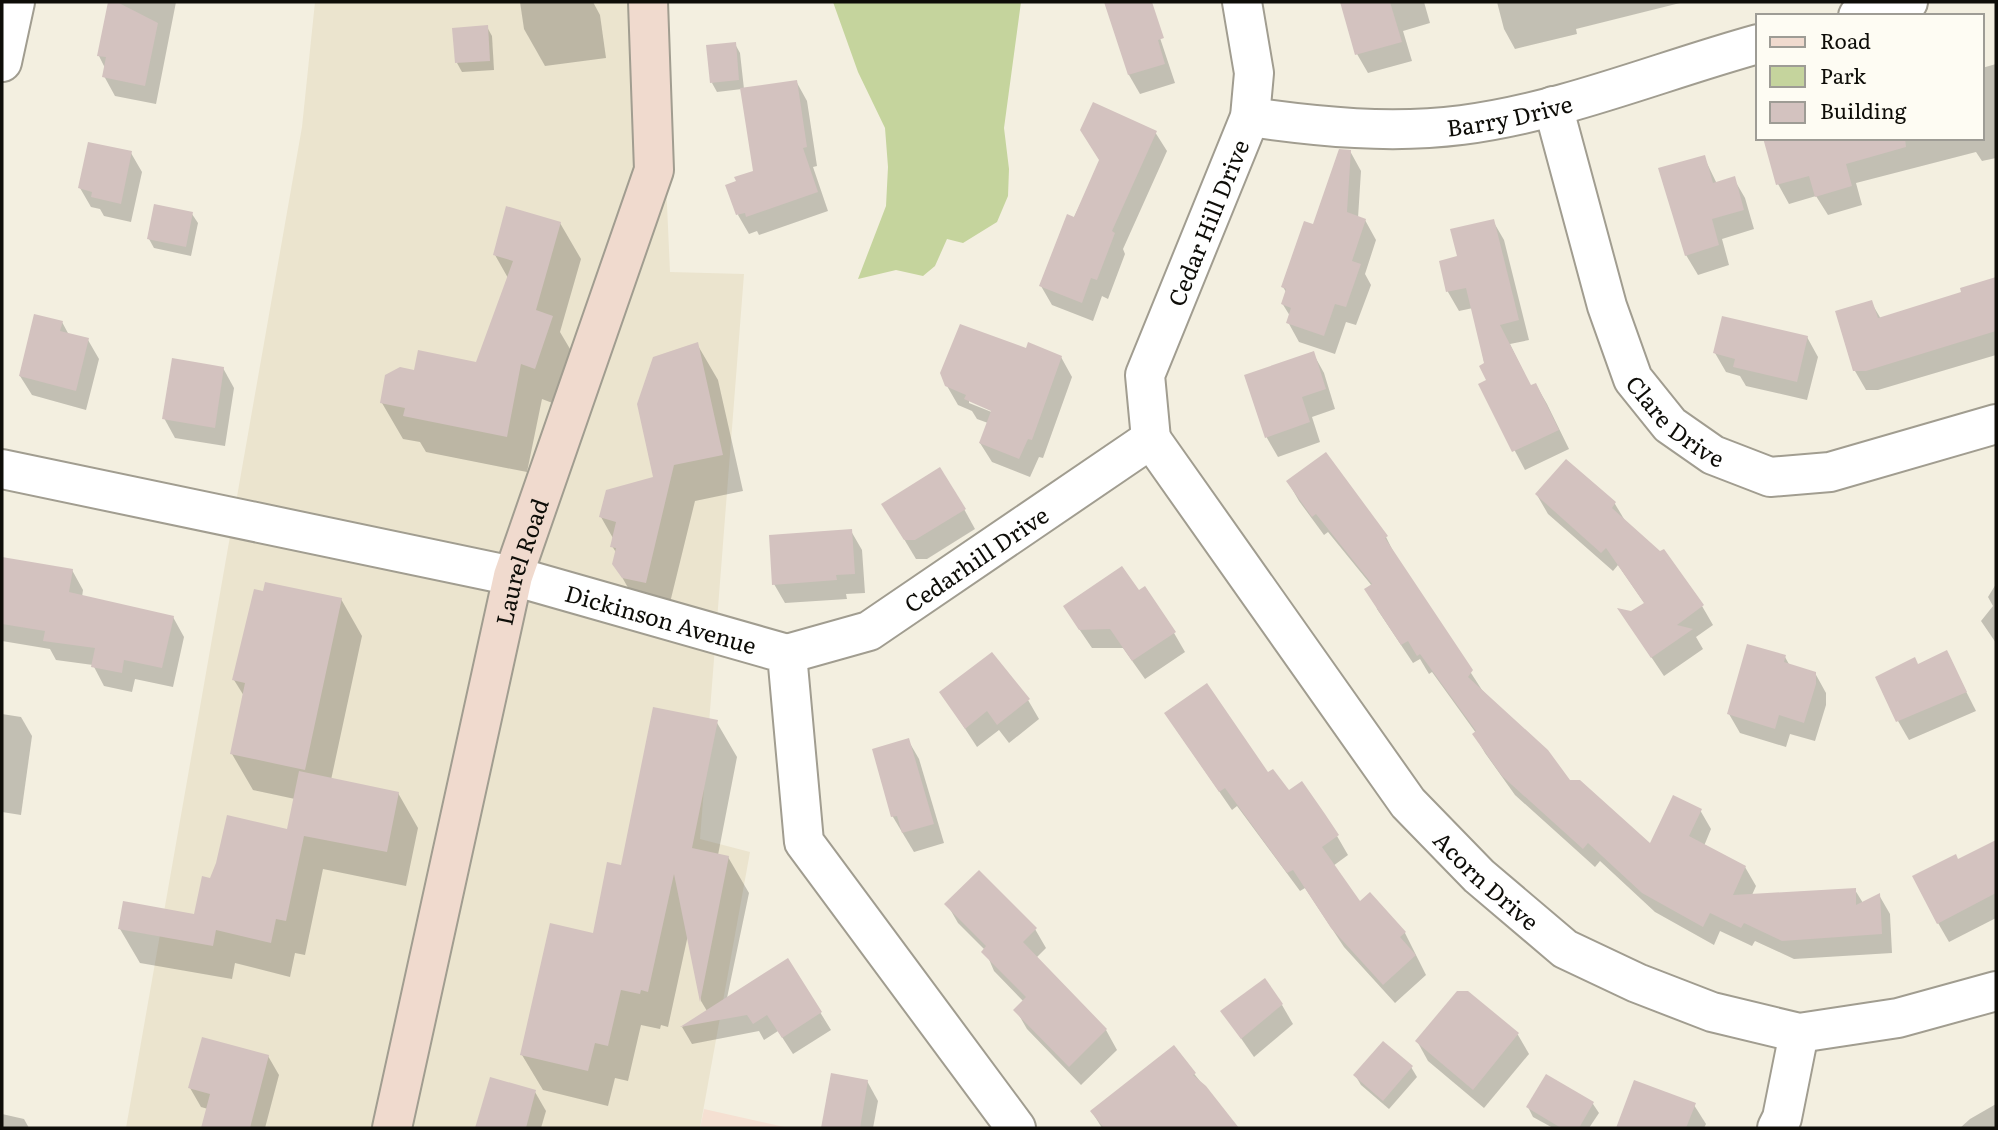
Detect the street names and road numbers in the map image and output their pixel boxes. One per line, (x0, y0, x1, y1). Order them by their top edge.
street label: Barry Drive (1445, 85, 1576, 144)
street label: Cedar Hill Drive (1158, 134, 1256, 311)
street label: Clare Drive (1619, 367, 1729, 475)
street label: Laurel Road (486, 493, 556, 628)
street label: Cedarhill Drive (896, 497, 1055, 620)
street label: Dickinson Avenue (561, 575, 761, 662)
street label: Acorn Drive (1427, 823, 1547, 937)

